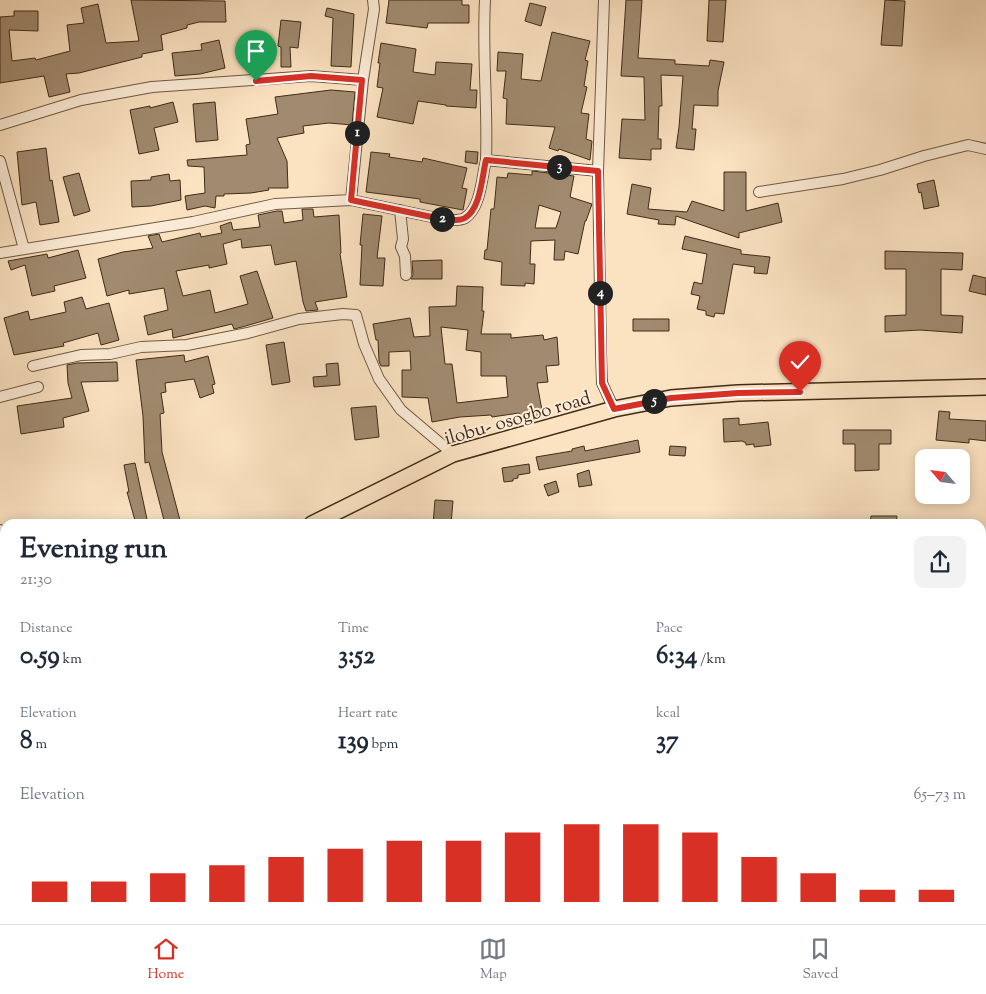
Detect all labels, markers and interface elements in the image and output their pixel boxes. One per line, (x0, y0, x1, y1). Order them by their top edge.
pin (235, 30, 277, 81)
icon: arrive (242, 37, 270, 65)
pin: 1 (344, 120, 370, 146)
text: 1 (355, 123, 360, 143)
pin: 3 (546, 154, 572, 180)
text: 3 (557, 157, 562, 177)
pin: 2 (430, 206, 454, 232)
text: 2 (439, 209, 446, 229)
pin: 4 (588, 280, 612, 306)
text: 4 (597, 283, 604, 303)
pin (779, 341, 821, 392)
icon: check (786, 348, 814, 376)
street label: ilobu- osogbo road (441, 385, 594, 453)
pin: 5 (642, 388, 666, 414)
text: 5 (652, 391, 657, 411)
north arrow (915, 449, 970, 504)
map controls (915, 449, 970, 504)
text: Evening run (20, 530, 167, 570)
button: share (914, 536, 966, 588)
text: 21:30 (20, 569, 52, 592)
text: Distance (20, 619, 73, 639)
text: Time (338, 619, 369, 639)
text: Pace (656, 619, 683, 639)
text: 0.59 (20, 639, 60, 675)
text: 3:52 (338, 639, 375, 675)
text: 6:34 (656, 639, 697, 675)
text: km (60, 650, 82, 670)
text: /km (697, 650, 726, 670)
text: Elevation (20, 704, 77, 724)
text: Heart rate (338, 704, 398, 724)
text: kcal (656, 704, 680, 724)
text: 8 (20, 724, 33, 760)
text: 139 (338, 724, 369, 760)
text: 37 (656, 724, 679, 760)
text: m (33, 735, 47, 755)
text: bpm (369, 735, 398, 755)
text: Elevation (20, 784, 85, 807)
text: 65–73 m (913, 784, 966, 807)
tab: Home (148, 935, 184, 985)
tab: Map (479, 935, 507, 985)
tab: Saved (802, 935, 838, 985)

